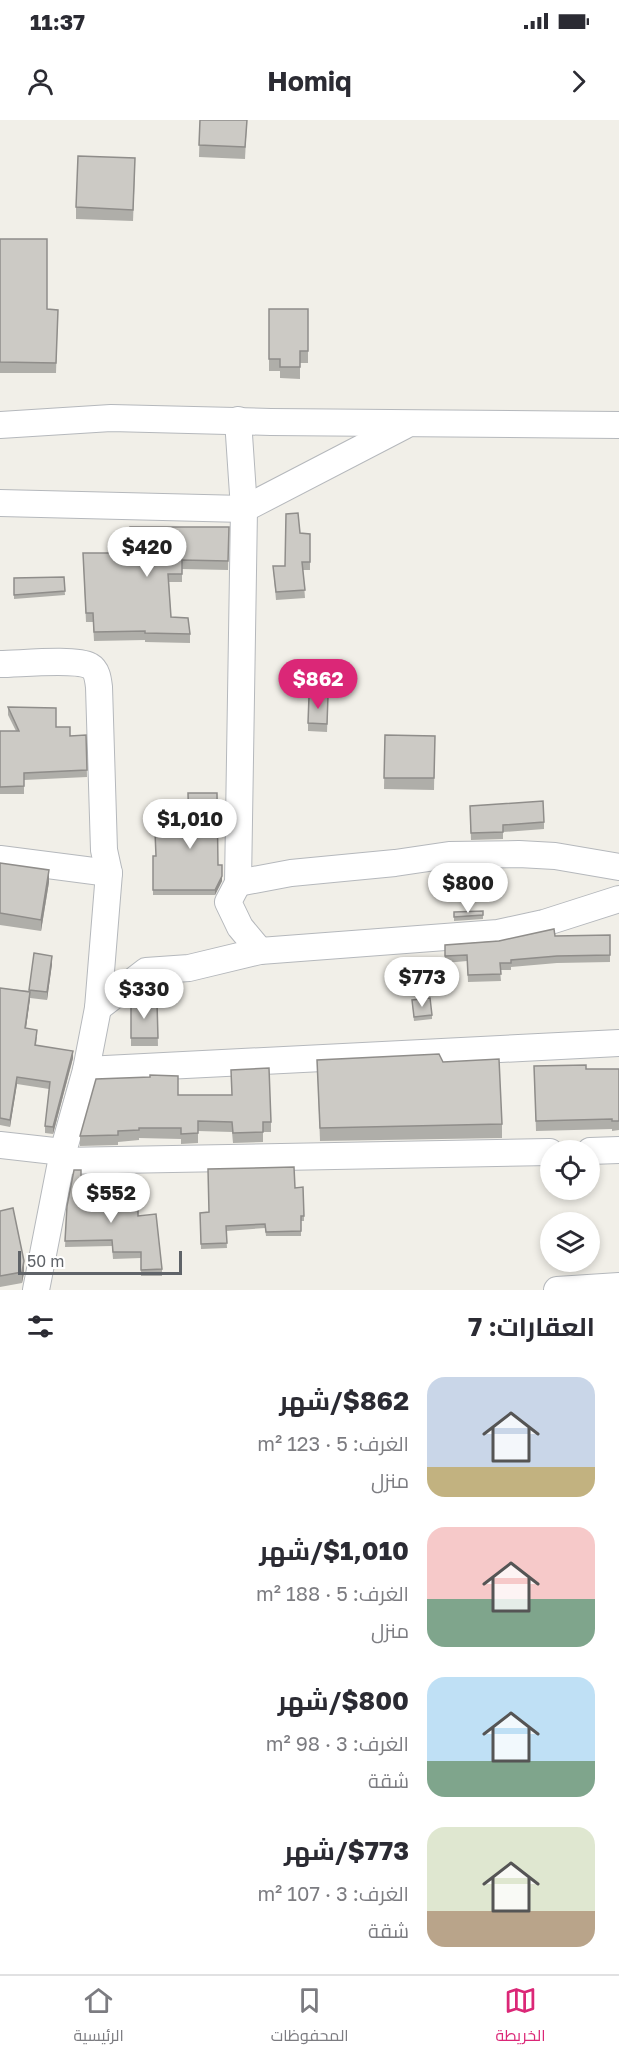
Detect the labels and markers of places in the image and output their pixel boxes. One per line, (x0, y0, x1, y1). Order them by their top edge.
pin: $420 (111, 527, 183, 578)
pin: $862 (282, 659, 354, 710)
pin: $1,010 (141, 799, 239, 850)
pin: $800 (432, 863, 504, 914)
pin: $773 (386, 957, 458, 1008)
pin: $330 (108, 969, 180, 1020)
pin: $552 (75, 1173, 147, 1224)

